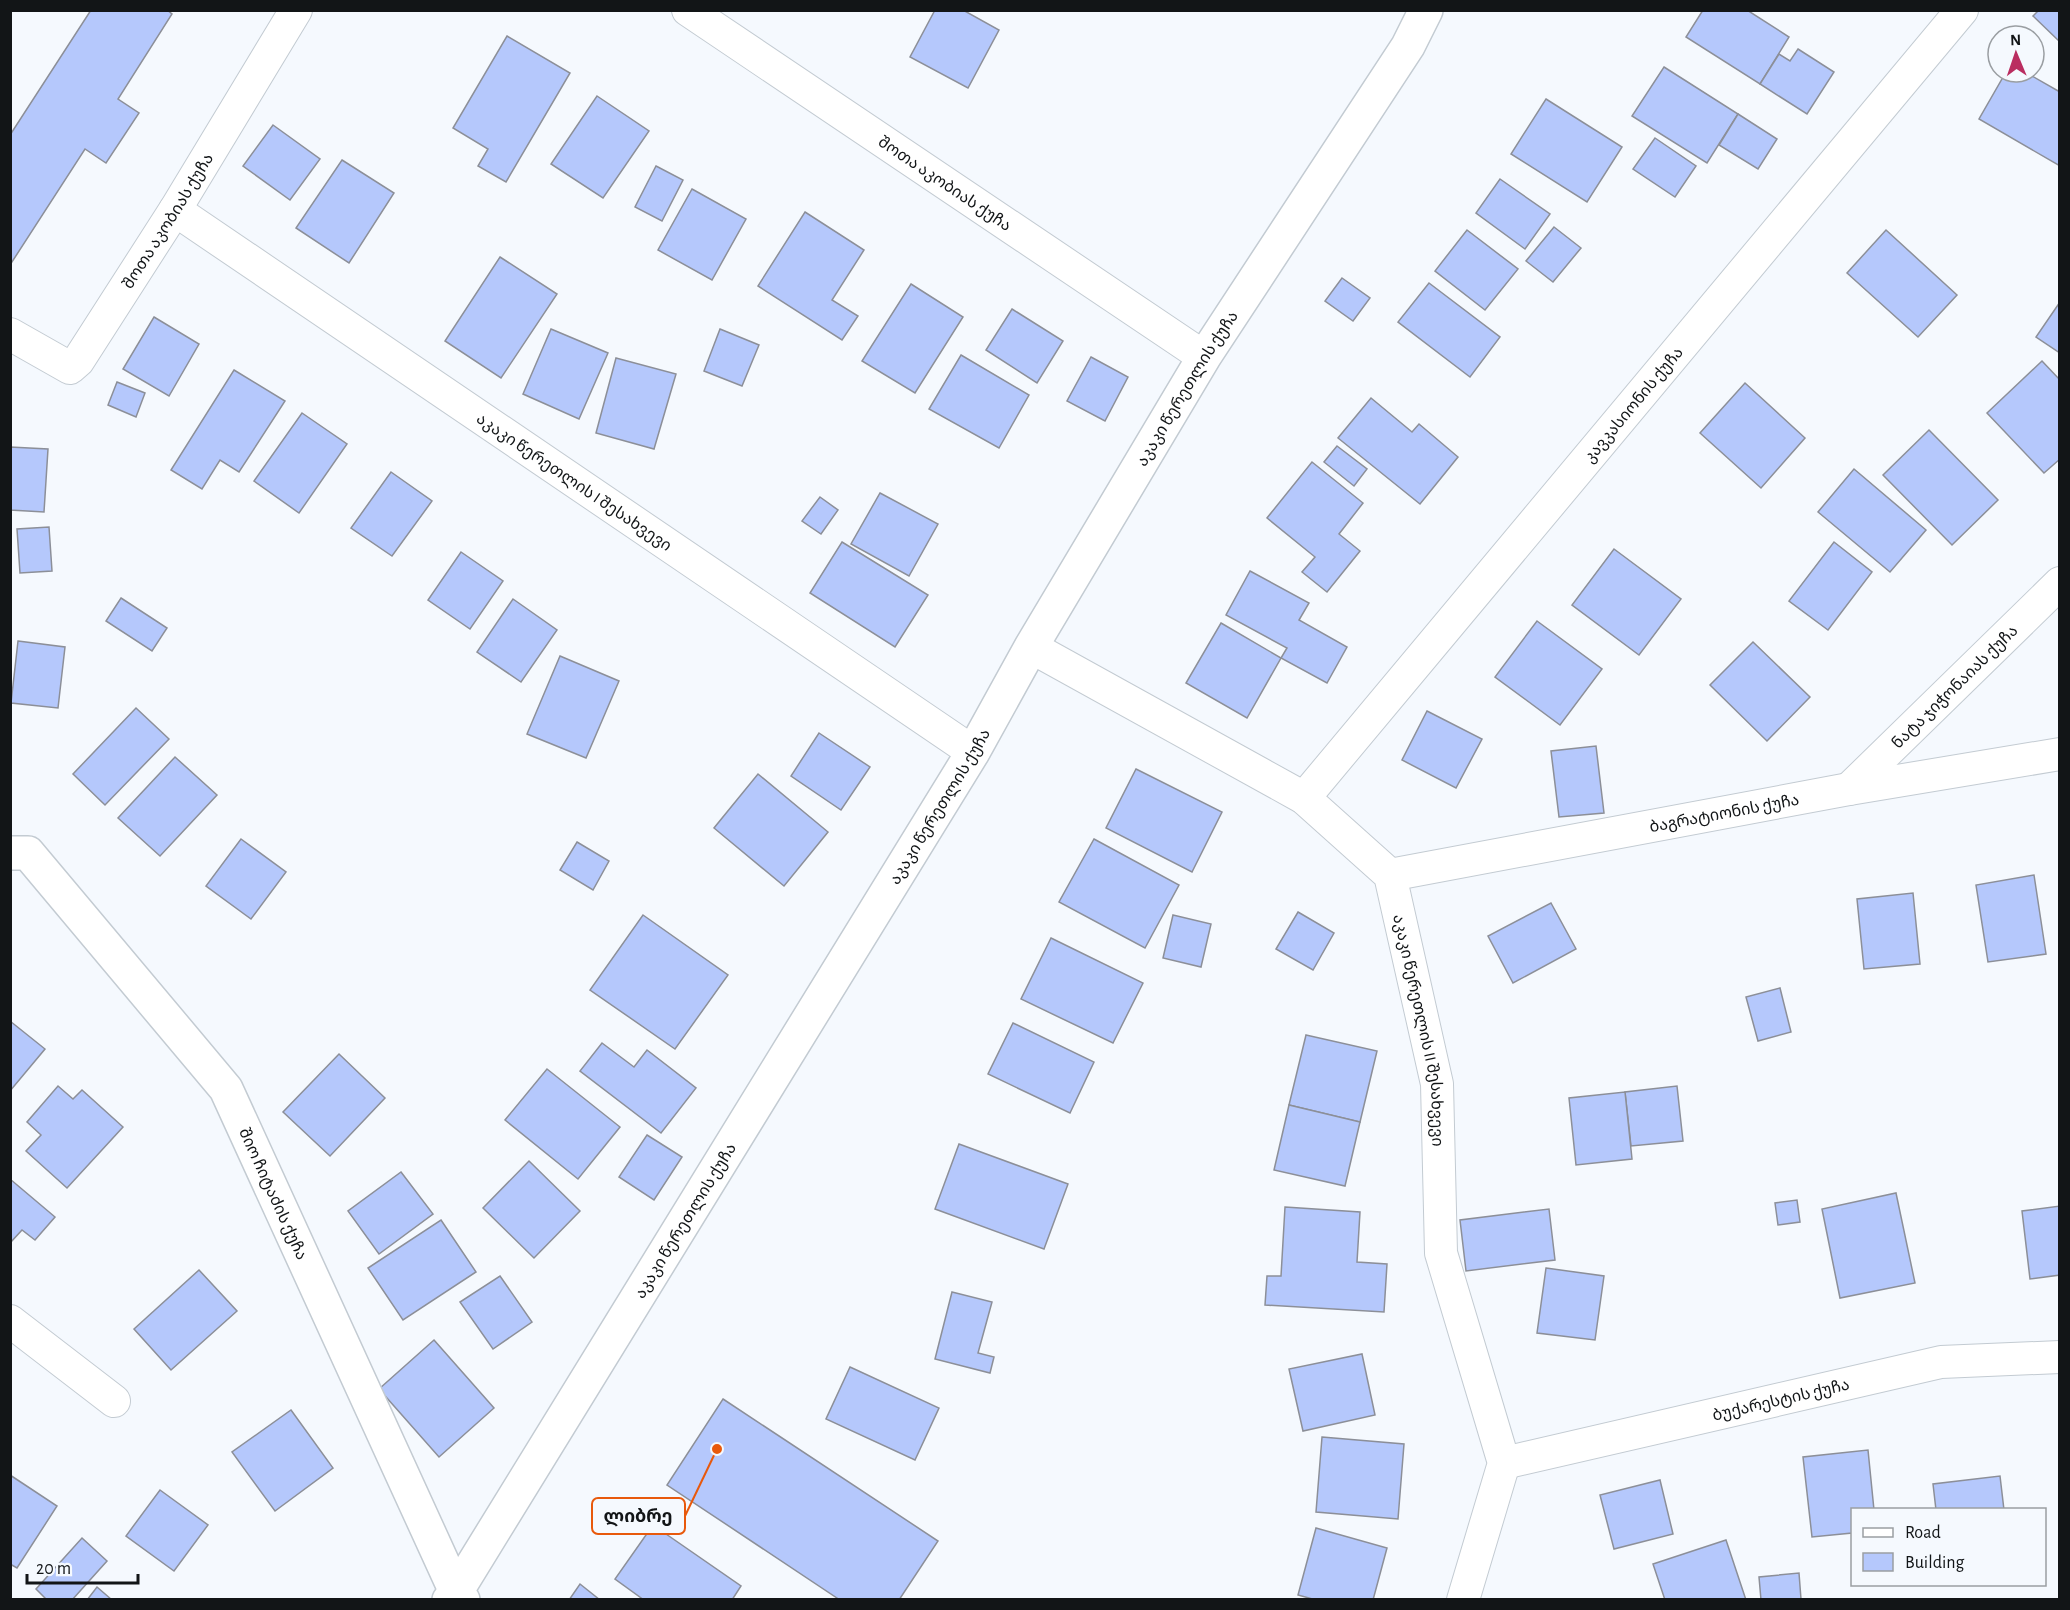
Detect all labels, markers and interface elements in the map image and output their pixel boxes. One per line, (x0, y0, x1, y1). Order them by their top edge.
north arrow (1986, 24, 2046, 84)
text: N (2010, 32, 2021, 48)
street label: შოთა აკობიას ქუჩა (875, 134, 1014, 234)
street label: შოთა აკობიას ქუჩა (120, 151, 216, 292)
street label: აკაკი წერეთლის ქუჩა (1134, 308, 1241, 469)
street label: კავკასიონის ქუჩა (1581, 344, 1686, 466)
street label: აკაკი წერეთლის I შესახვევი (473, 410, 675, 554)
street label: ნატა ჯიჭონაიას ქუჩა (1889, 622, 2021, 752)
street label: აკაკი წერეთლის ქუჩა (887, 726, 993, 887)
street label: ბაგრატიონის ქუჩა (1648, 792, 1801, 835)
street label: აკაკი წერეთლის II შესახვევი (1390, 913, 1445, 1147)
street label: შიო ჩიტაძის ქუჩა (236, 1126, 310, 1262)
street label: აკაკი წერეთლის ქუჩა (632, 1141, 739, 1301)
street label: ბუქარესტის ქუჩა (1711, 1376, 1851, 1424)
callout: ლიბრე (592, 1498, 685, 1534)
text: ლიბრე (604, 1507, 672, 1527)
legend (1851, 1508, 2046, 1586)
text: Road (1905, 1524, 1941, 1542)
scale bar (27, 1547, 138, 1585)
text: Building (1905, 1554, 1965, 1572)
text: 20 m (36, 1560, 71, 1578)

